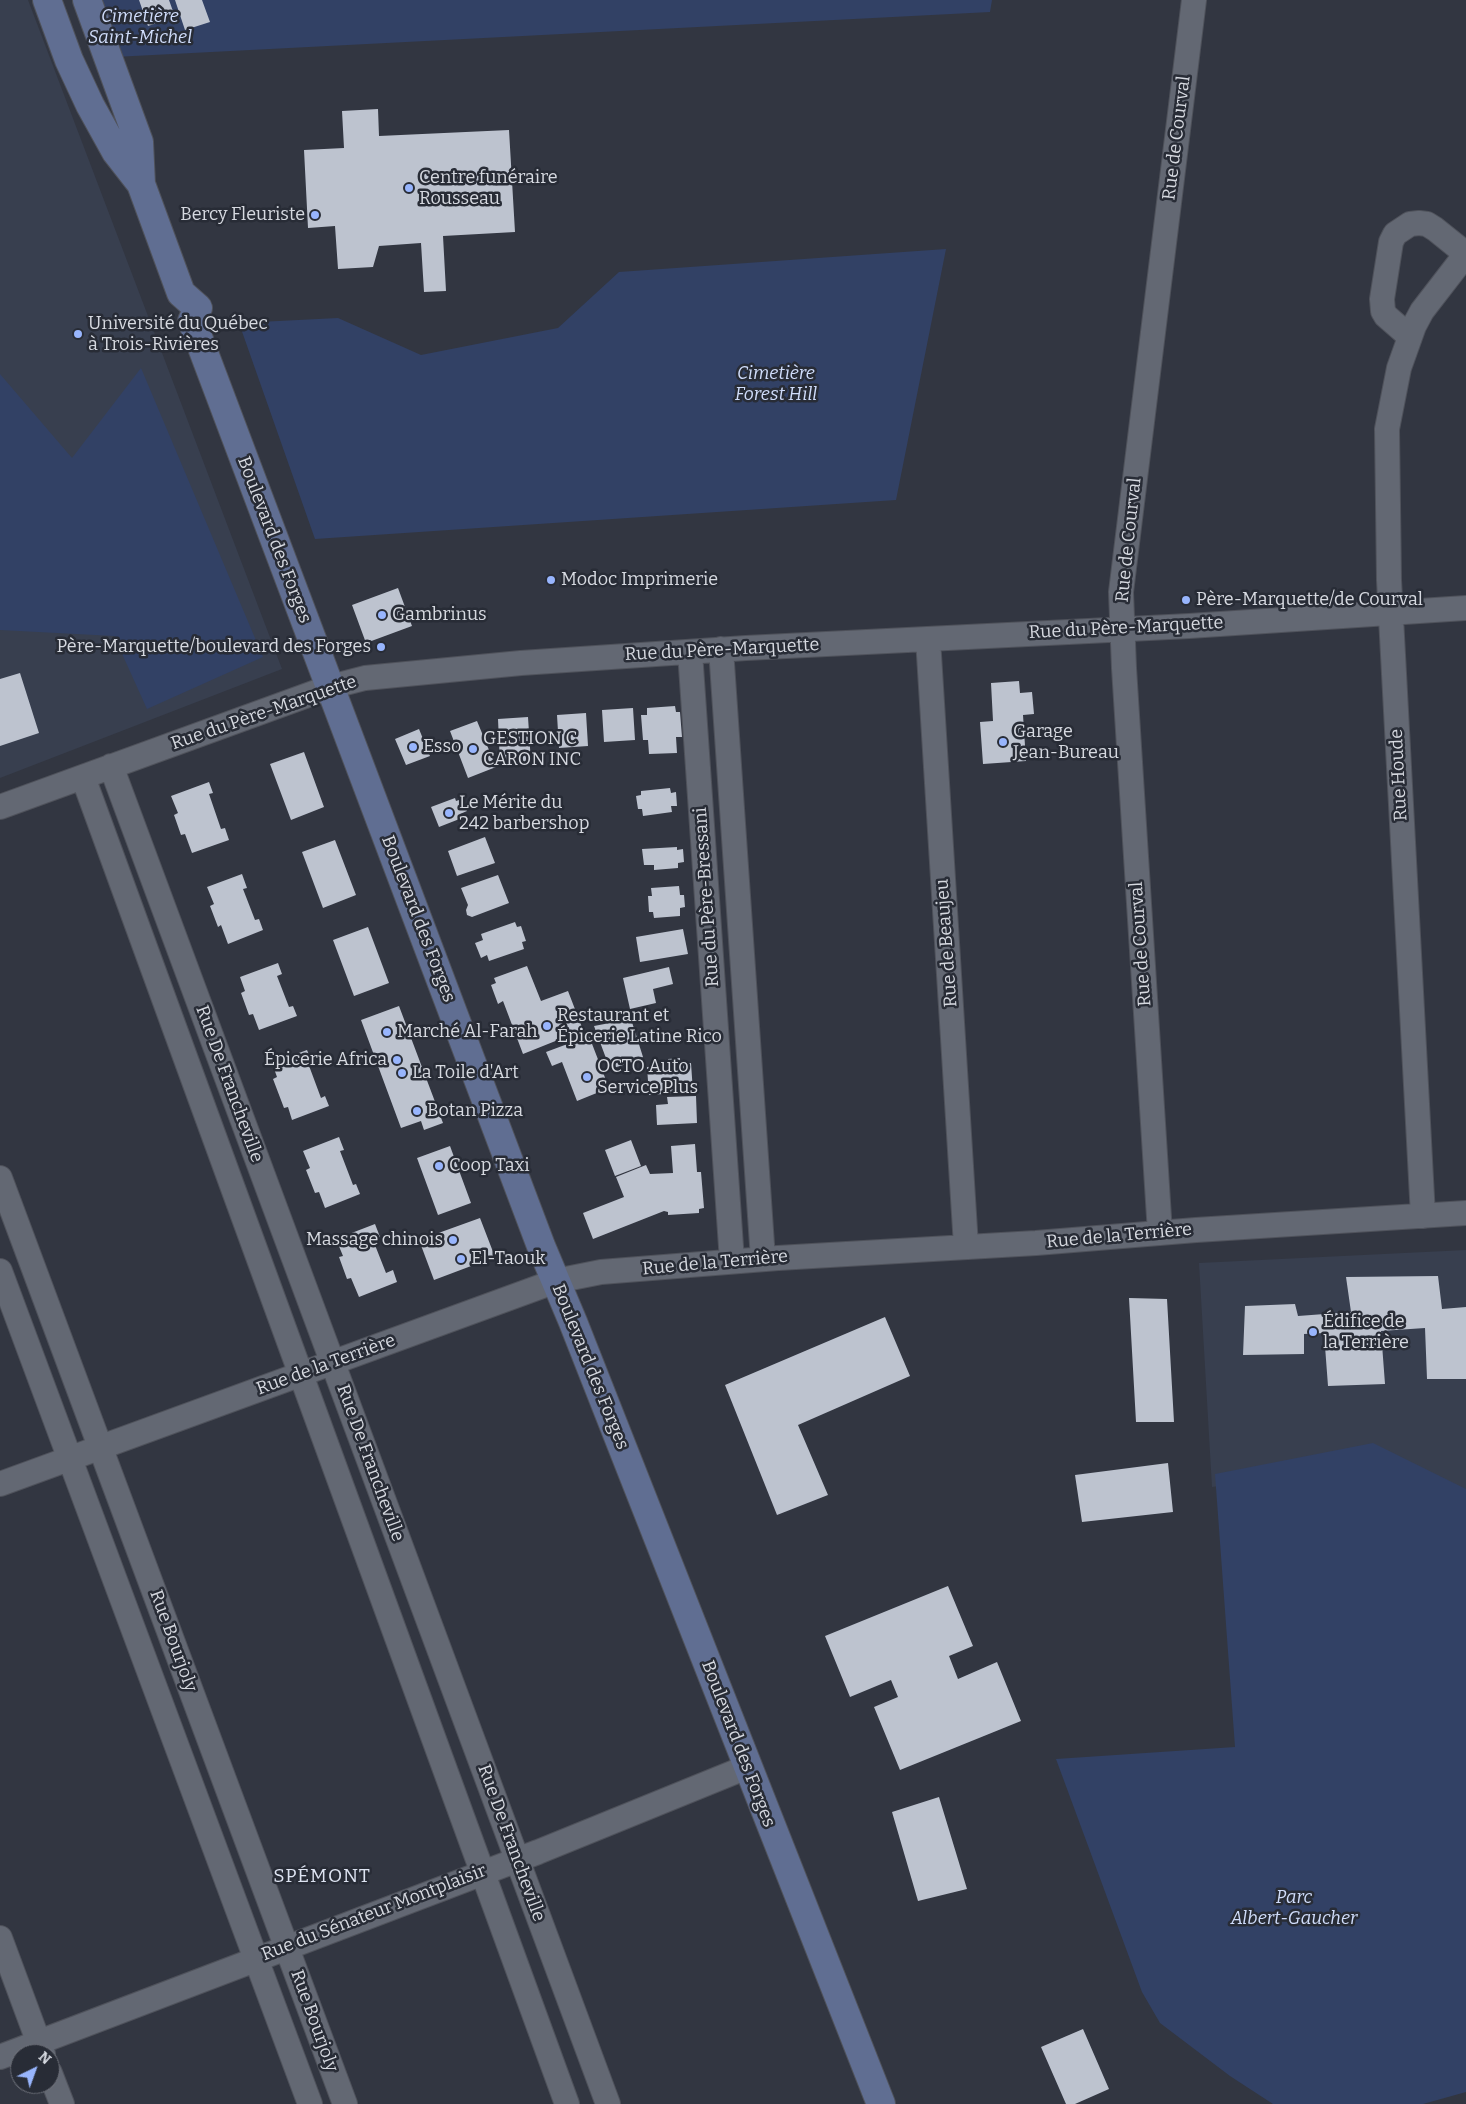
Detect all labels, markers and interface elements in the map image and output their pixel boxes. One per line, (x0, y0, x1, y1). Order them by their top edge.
park label: Cimetière Saint-Michel (88, 6, 192, 48)
street label: Rue de Courval (1159, 75, 1195, 201)
place label: Centre funéraire Rousseau (419, 167, 558, 210)
marker: Centre funéraire Rousseau (403, 182, 415, 194)
place label: Bercy Fleuriste (180, 204, 305, 226)
marker: Bercy Fleuriste (309, 209, 321, 221)
place label: Université du Québec à Trois-Rivières (88, 313, 268, 356)
marker: Université du Québec à Trois-Rivières (72, 328, 84, 340)
park label: Cimetière Forest Hill (735, 363, 817, 406)
street label: Boulevard des Forges (232, 454, 316, 626)
street label: Rue de Courval (1112, 477, 1146, 603)
place label: Modoc Imprimerie (561, 569, 718, 591)
marker: Modoc Imprimerie (545, 574, 557, 586)
place label: Père-Marquette/de Courval (1196, 589, 1423, 611)
marker: Père-Marquette/de Courval (1180, 594, 1192, 606)
place label: Gambrinus (392, 604, 487, 626)
marker: Gambrinus (376, 609, 388, 621)
street label: Rue du Père-Marquette (1028, 612, 1224, 644)
street label: Rue du Père-Marquette (624, 634, 820, 666)
place label: Père-Marquette/boulevard des Forges (56, 636, 371, 658)
marker: Père-Marquette/boulevard des Forges (375, 641, 387, 653)
street label: Rue du Père-Marquette (168, 671, 360, 755)
place label: Garage Jean-Bureau (1013, 721, 1119, 764)
place label: GESTION C CARON INC (483, 728, 581, 771)
street label: Rue Houde (1386, 728, 1412, 822)
place label: Esso (423, 736, 461, 758)
marker: Garage Jean-Bureau (997, 736, 1009, 748)
marker: Esso (407, 741, 419, 753)
marker: GESTION C CARON INC (467, 743, 479, 755)
place label: Le Mérite du 242 barbershop (459, 792, 589, 834)
street label: Rue du Père-Bressani (690, 806, 724, 988)
marker: Le Mérite du 242 barbershop (443, 807, 455, 819)
street label: Boulevard des Forges (376, 833, 460, 1005)
street label: Rue de Beaujeu (932, 878, 962, 1008)
street label: Rue de Courval (1126, 881, 1156, 1007)
street label: Rue De Francheville (191, 1003, 267, 1165)
place label: Restaurant et Épicerie Latine Rico (557, 1005, 722, 1048)
marker: Restaurant et Épicerie Latine Rico (541, 1020, 553, 1032)
place label: Marché Al-Farah (397, 1021, 537, 1043)
marker: Marché Al-Farah (381, 1026, 393, 1038)
place label: Épicerie Africa (264, 1049, 387, 1071)
marker: Épicerie Africa (391, 1054, 403, 1066)
place label: OCTO Auto Service Plus (597, 1056, 698, 1098)
place label: La Toile d'Art (412, 1062, 519, 1084)
marker: La Toile d'Art (396, 1067, 408, 1079)
marker: OCTO Auto Service Plus (581, 1071, 593, 1083)
place label: Botan Pizza (427, 1100, 523, 1122)
marker: Botan Pizza (411, 1105, 423, 1117)
place label: Coop Taxi (449, 1155, 530, 1177)
marker: Coop Taxi (433, 1160, 445, 1172)
street label: Rue de la Terrière (1045, 1219, 1193, 1253)
place label: Massage chinois (306, 1229, 443, 1251)
marker: Massage chinois (447, 1234, 459, 1246)
street label: Rue de la Terrière (641, 1246, 789, 1280)
place label: El-Taouk (471, 1248, 546, 1270)
marker: El-Taouk (455, 1253, 467, 1265)
street label: Boulevard des Forges (547, 1281, 633, 1453)
place label: Édifice de la Terrière (1323, 1311, 1409, 1354)
marker: Édifice de la Terrière (1307, 1326, 1319, 1338)
street label: Rue de la Terrière (254, 1330, 398, 1400)
street label: Rue De Francheville (332, 1382, 408, 1544)
street label: Rue Bourjoly (145, 1587, 201, 1695)
street label: Boulevard des Forges (696, 1658, 780, 1830)
street label: Rue De Francheville (473, 1762, 549, 1924)
street label: Rue du Sénateur Montplaisir (259, 1860, 489, 1966)
district label: SPÉMONT (272, 1866, 372, 1888)
park label: Parc Albert-Gaucher (1231, 1887, 1357, 1930)
street label: Rue Bourjoly (286, 1967, 342, 2075)
north arrow (10, 2044, 60, 2094)
text: N (35, 2048, 54, 2068)

